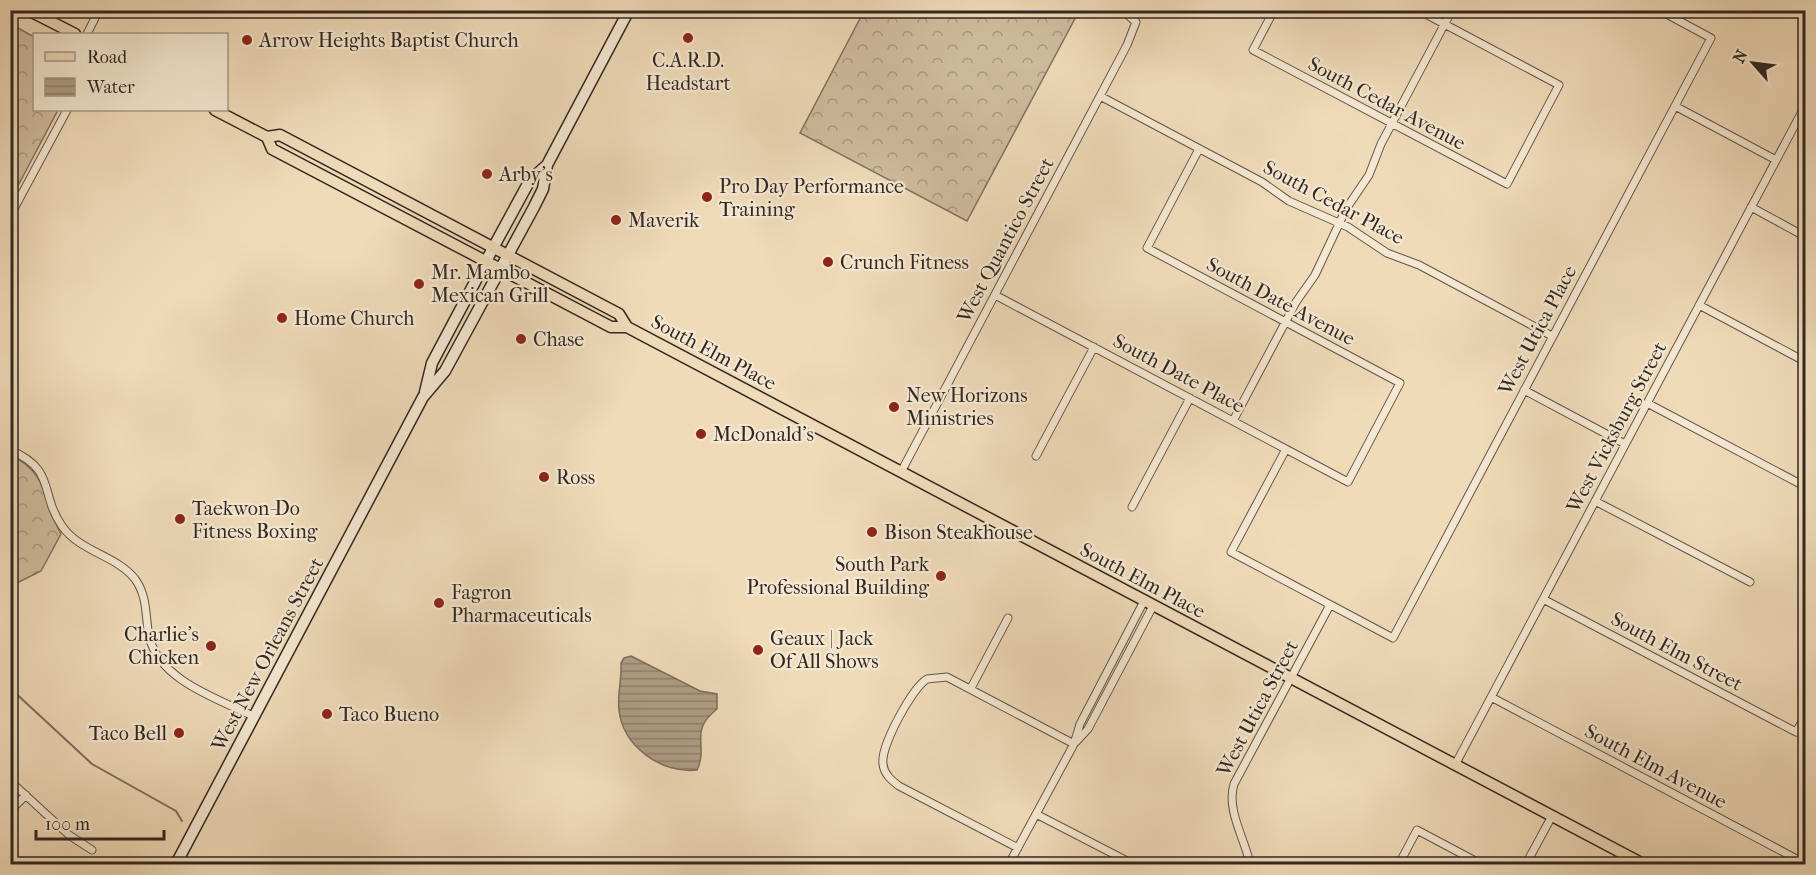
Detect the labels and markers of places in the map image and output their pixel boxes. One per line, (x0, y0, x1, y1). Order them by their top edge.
place label: Arrow Heights Baptist Church (258, 29, 520, 52)
marker: C.A.R.D. Headstart (681, 31, 695, 45)
marker: Arrow Heights Baptist Church (240, 33, 254, 47)
place label: C.A.R.D. Headstart (645, 49, 731, 95)
place label: Arby's (498, 163, 553, 186)
marker: Arby's (480, 167, 494, 181)
place label: Pro Day Performance Training (719, 175, 904, 221)
marker: Pro Day Performance Training (700, 190, 714, 204)
place label: Maverik (628, 209, 700, 232)
marker: Maverik (609, 213, 623, 227)
place label: Crunch Fitness (840, 251, 969, 274)
marker: Crunch Fitness (821, 255, 835, 269)
place label: Mr. Mambo Mexican Grill (431, 261, 549, 307)
marker: Mr. Mambo Mexican Grill (412, 277, 426, 291)
place label: Home Church (294, 307, 415, 330)
marker: Home Church (275, 311, 289, 325)
place label: Chase (533, 328, 584, 351)
marker: Chase (514, 332, 528, 346)
place label: New Horizons Ministries (906, 384, 1028, 430)
marker: New Horizons Ministries (887, 400, 901, 414)
place label: McDonald's (713, 423, 814, 446)
marker: McDonald's (694, 427, 708, 441)
place label: Ross (556, 466, 595, 489)
marker: Ross (537, 470, 551, 484)
place label: Taekwon-Do Fitness Boxing (192, 497, 318, 543)
marker: Taekwon-Do Fitness Boxing (173, 512, 187, 526)
place label: Bison Steakhouse (884, 521, 1033, 544)
marker: Bison Steakhouse (865, 525, 879, 539)
place label: South Park Professional Building (746, 553, 930, 599)
marker: South Park Professional Building (934, 569, 948, 583)
place label: Fagron Pharmaceuticals (451, 581, 592, 627)
marker: Fagron Pharmaceuticals (432, 596, 446, 610)
place label: Charlie's Chicken (124, 623, 199, 669)
place label: Geaux | Jack Of All Shows (770, 627, 879, 673)
marker: Charlie's Chicken (204, 639, 218, 653)
marker: Geaux | Jack Of All Shows (751, 643, 765, 657)
place label: Taco Bueno (339, 703, 439, 726)
marker: Taco Bueno (320, 707, 334, 721)
place label: Taco Bell (89, 722, 167, 745)
marker: Taco Bell (172, 726, 186, 740)

